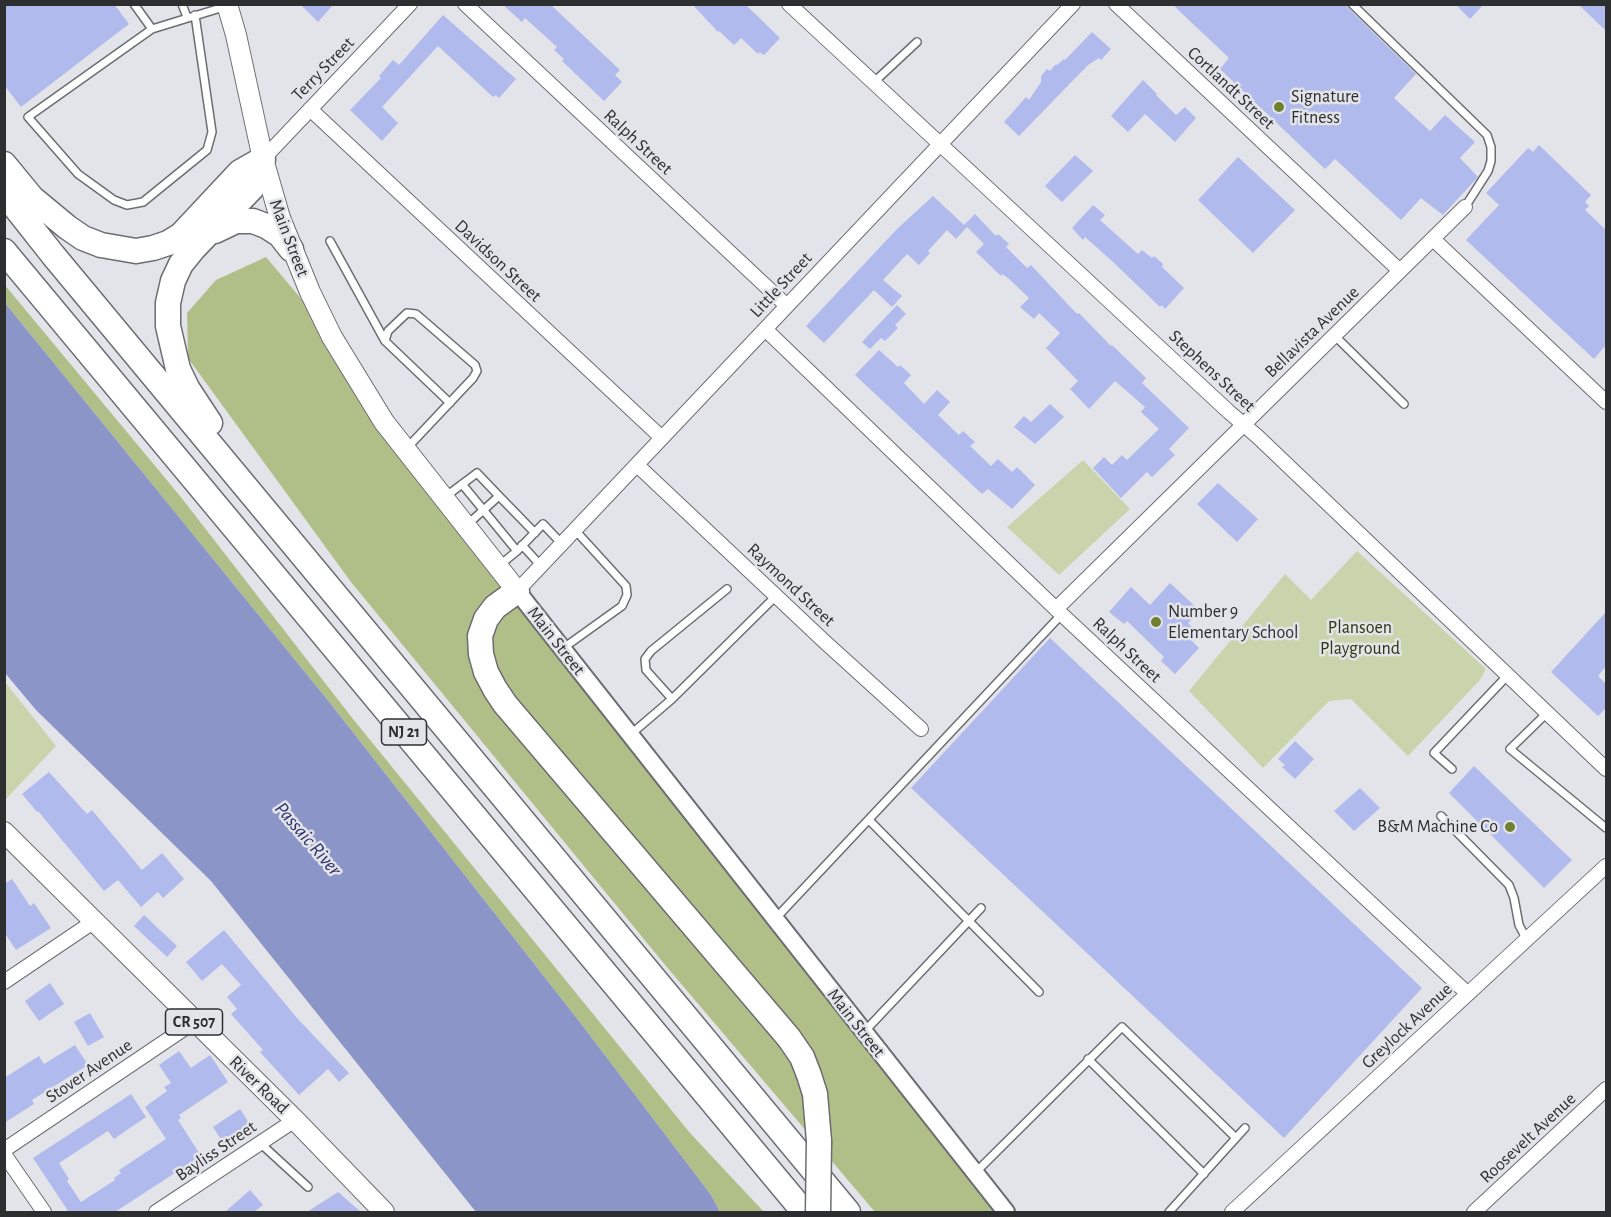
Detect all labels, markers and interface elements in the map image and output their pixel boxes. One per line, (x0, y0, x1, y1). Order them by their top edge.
street label: Terry Street (287, 32, 359, 106)
street label: Cortlandt Street (1183, 42, 1279, 134)
place label: Signature Fitness (1291, 86, 1359, 128)
marker: Signature Fitness (1272, 100, 1286, 114)
street label: Ralph Street (599, 105, 677, 179)
street label: Main Street (264, 196, 314, 280)
street label: Davidson Street (450, 215, 546, 307)
street label: Little Street (745, 248, 817, 322)
street label: Bellavista Avenue (1260, 282, 1364, 382)
street label: Stephens Street (1164, 325, 1260, 417)
street label: Raymond Street (743, 539, 839, 631)
place label: Number 9 Elementary School (1168, 601, 1298, 644)
street label: Main Street (522, 602, 590, 680)
street label: Ralph Street (1088, 613, 1166, 687)
marker: Number 9 Elementary School (1149, 615, 1163, 629)
park label: Plansoen Playground (1320, 617, 1400, 660)
road number: NJ 21 (382, 719, 426, 745)
water label: Passaic River (269, 797, 347, 881)
place label: B&M Machine Co (1377, 816, 1498, 838)
marker: B&M Machine Co (1503, 820, 1517, 834)
street label: Greylock Avenue (1357, 979, 1457, 1073)
street label: Main Street (822, 984, 890, 1062)
road number: CR 507 (166, 1009, 222, 1035)
street label: Stover Avenue (42, 1034, 136, 1108)
street label: River Road (225, 1051, 293, 1119)
street label: Roosevelt Avenue (1476, 1088, 1580, 1188)
street label: Bayliss Street (171, 1116, 261, 1186)

